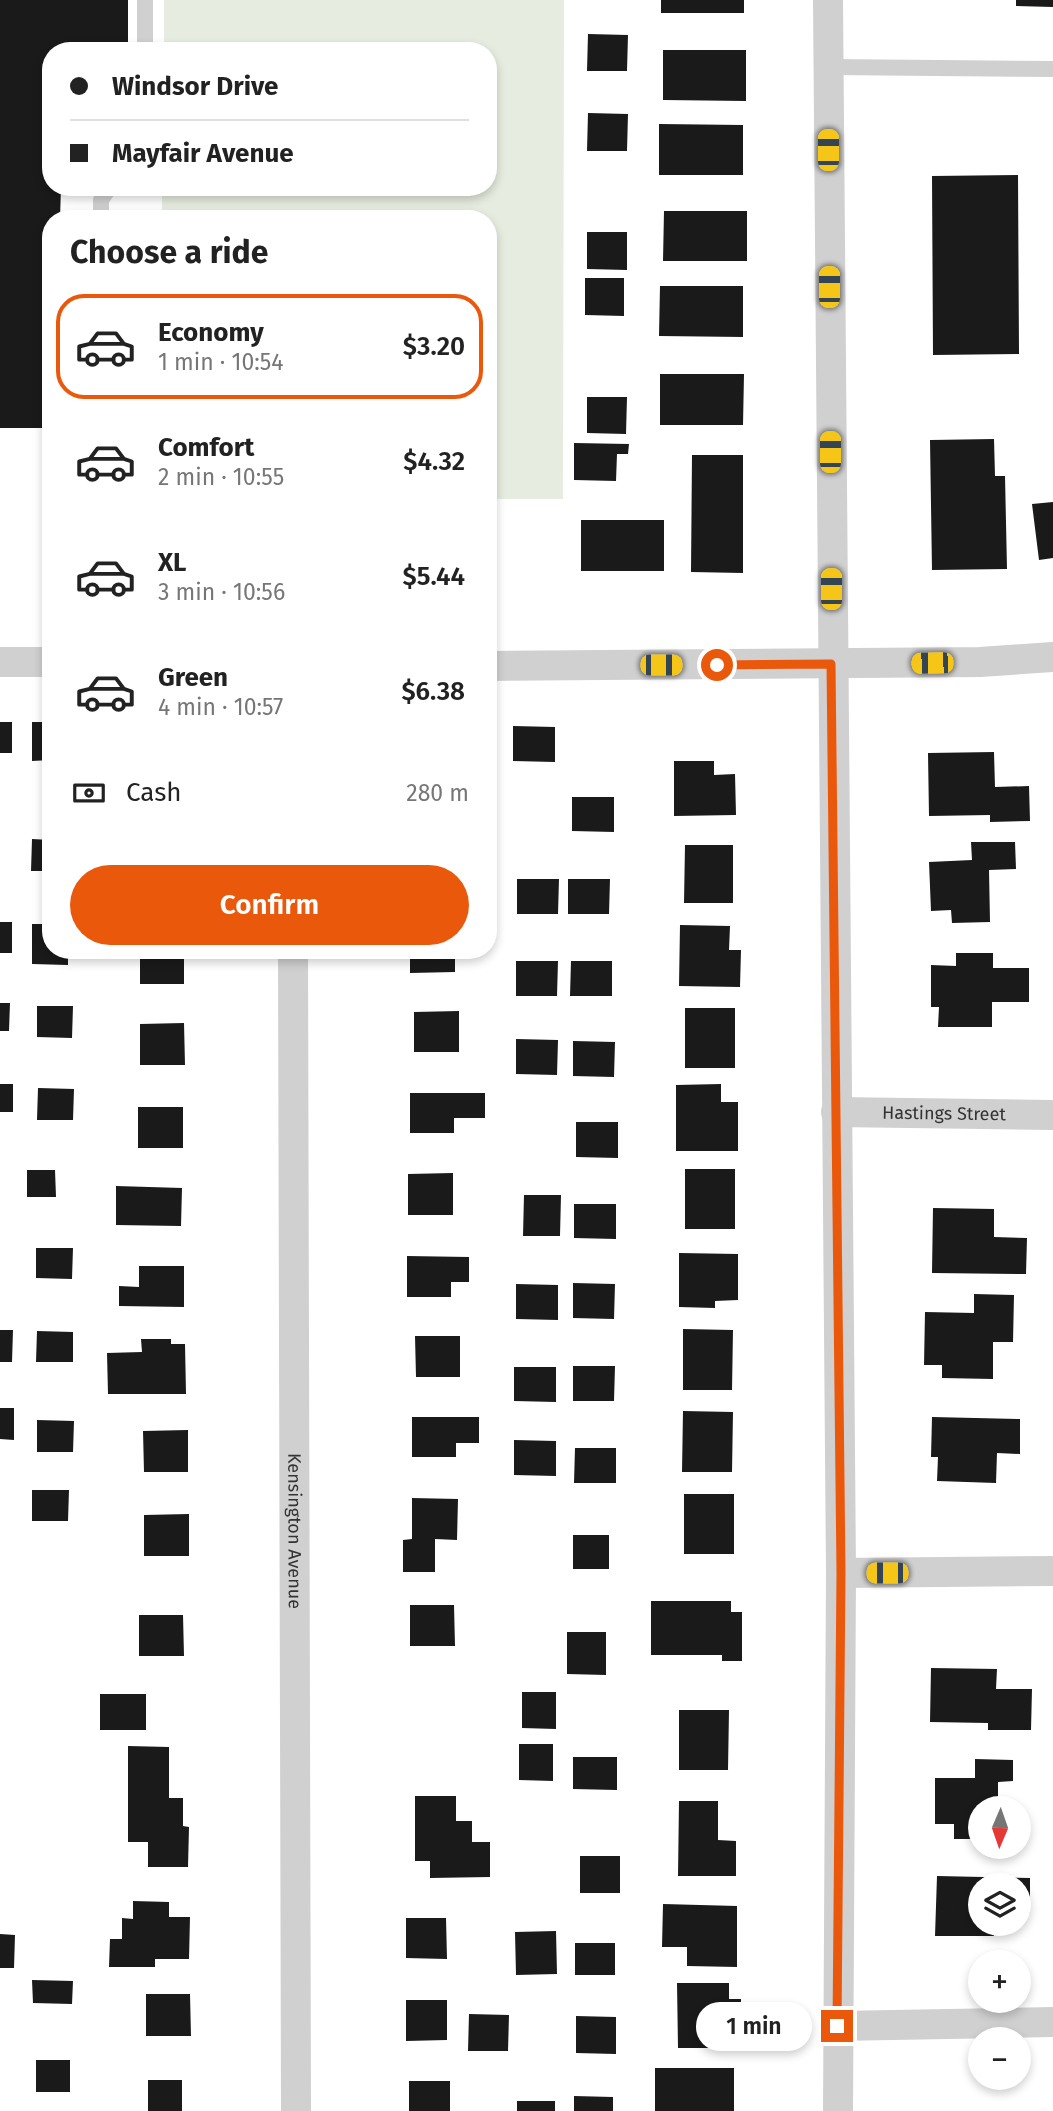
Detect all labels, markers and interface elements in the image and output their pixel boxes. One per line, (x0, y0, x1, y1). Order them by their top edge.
text: Windsor Drive (112, 71, 278, 102)
car (818, 129, 839, 171)
text: Mayfair Avenue (112, 138, 294, 169)
text: Choose a ride (70, 233, 268, 271)
car (819, 266, 840, 308)
icon: car (74, 315, 137, 378)
text: Economy (158, 317, 264, 348)
text: $3.20 (403, 331, 465, 362)
text: 1 min · 10:54 (158, 348, 284, 376)
icon: car (74, 430, 137, 493)
car (820, 431, 841, 473)
text: Comfort (158, 432, 254, 463)
text: $4.32 (403, 446, 465, 477)
text: 2 min · 10:55 (158, 463, 284, 491)
icon: car (74, 545, 137, 608)
text: XL (158, 547, 186, 578)
text: $5.44 (403, 561, 465, 592)
car (821, 568, 842, 610)
text: 3 min · 10:56 (158, 578, 285, 606)
route start (701, 649, 733, 681)
car (911, 652, 954, 674)
car (641, 655, 683, 676)
icon: car (74, 660, 137, 723)
text: Green (158, 662, 228, 693)
text: $6.38 (401, 676, 465, 707)
text: 4 min · 10:57 (158, 693, 283, 721)
icon: cash (70, 774, 108, 812)
text: Cash (126, 777, 182, 808)
text: 280 m (406, 779, 469, 807)
button: Confirm (70, 865, 469, 945)
street label: Hastings Street (882, 1102, 1006, 1125)
street label: Kensington Avenue (283, 1453, 306, 1609)
car (867, 1563, 909, 1584)
north arrow (968, 1796, 1031, 1858)
map controls (968, 1796, 1031, 2090)
button: layers (968, 1873, 1031, 1936)
button: + (968, 1950, 1031, 2013)
callout: 1 min (697, 2002, 812, 2050)
route end (821, 2010, 853, 2042)
text: 1 min (726, 2012, 782, 2040)
button: − (968, 2027, 1031, 2090)

